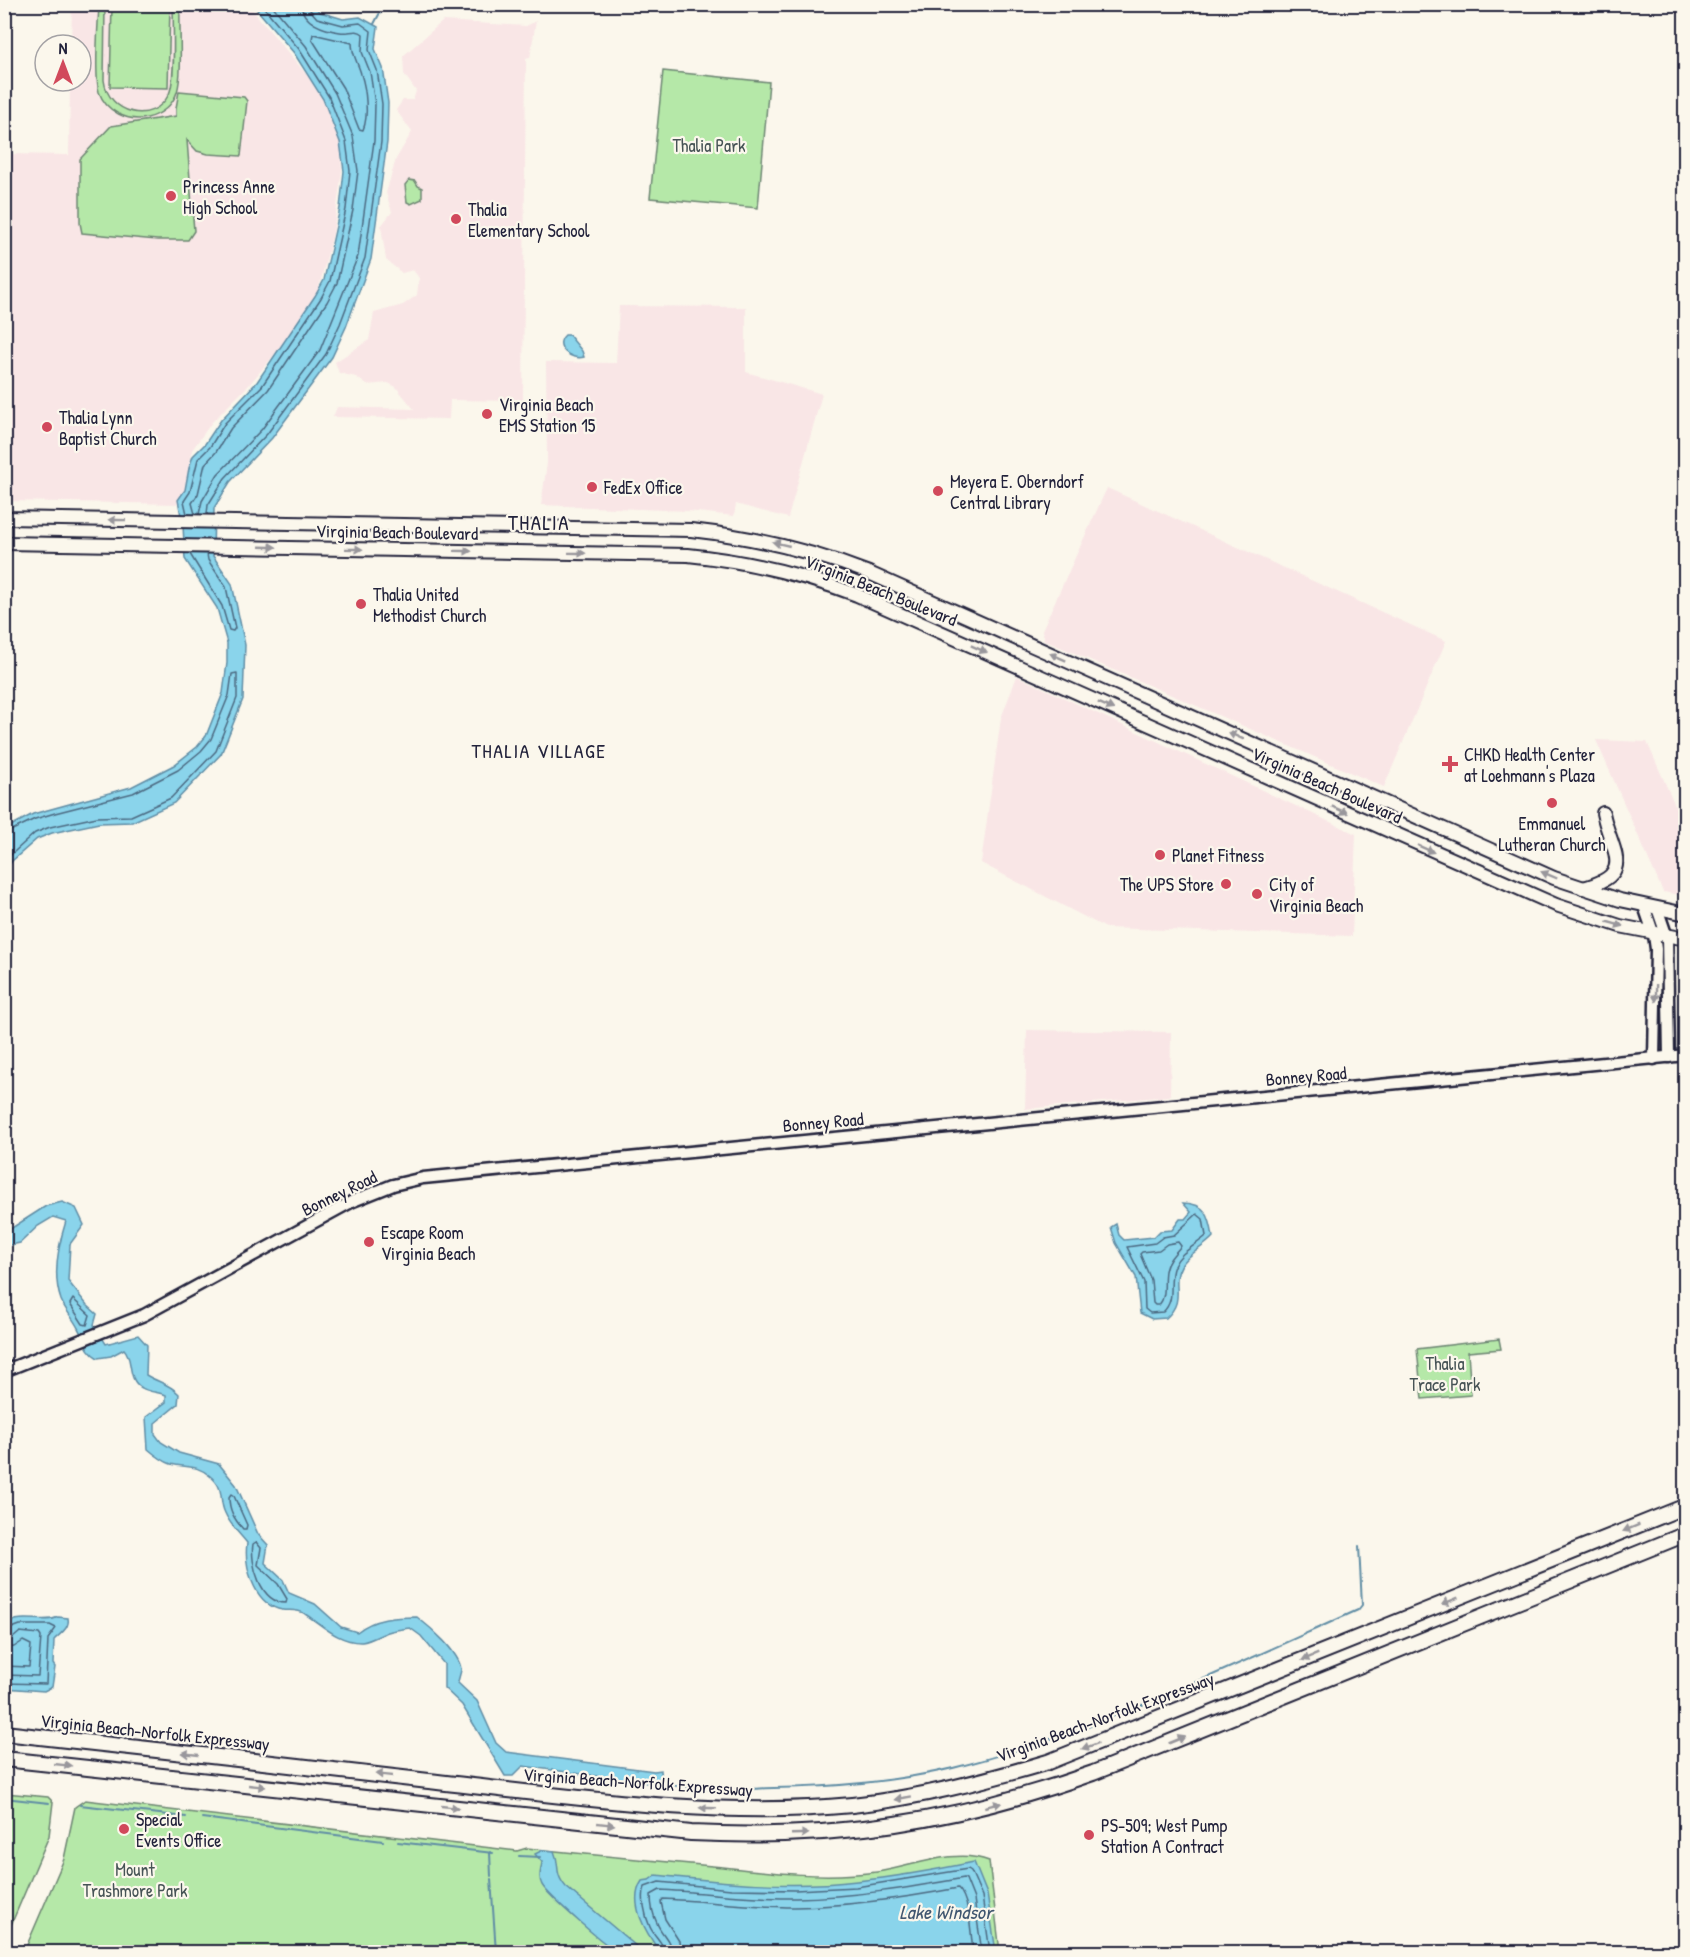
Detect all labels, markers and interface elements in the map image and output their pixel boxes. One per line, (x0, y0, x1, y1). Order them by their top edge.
north arrow (33, 33, 93, 93)
text: N (59, 37, 68, 59)
park label: Thalia Park (672, 133, 746, 158)
place label: Princess Anne High School (183, 174, 275, 220)
marker: Princess Anne High School (164, 189, 178, 203)
place label: Thalia Elementary School (468, 197, 590, 243)
marker: Thalia Elementary School (449, 212, 463, 226)
place label: Virginia Beach EMS Station 15 (499, 392, 596, 438)
place label: Thalia Lynn Baptist Church (59, 405, 157, 451)
marker: Virginia Beach EMS Station 15 (480, 407, 494, 421)
marker: Thalia Lynn Baptist Church (40, 420, 54, 434)
place label: Meyera E. Oberndorf Central Library (950, 469, 1085, 515)
place label: FedEx Office (603, 475, 683, 500)
marker: FedEx Office (585, 480, 599, 494)
marker: Meyera E. Oberndorf Central Library (931, 484, 945, 498)
district label: THALIA (508, 508, 570, 537)
one-way arrow (107, 515, 126, 524)
street label: Virginia Beach Boulevard (316, 518, 478, 546)
one-way arrow (771, 539, 790, 549)
one-way arrow (258, 543, 277, 552)
one-way arrow (345, 544, 364, 554)
one-way arrow (453, 546, 472, 556)
one-way arrow (568, 548, 587, 558)
street label: Virginia Beach Boulevard (801, 548, 961, 632)
place label: Thalia United Methodist Church (373, 582, 487, 628)
marker: Thalia United Methodist Church (354, 597, 368, 611)
one-way arrow (970, 645, 988, 655)
one-way arrow (1049, 652, 1067, 661)
one-way arrow (1097, 702, 1115, 711)
one-way arrow (1228, 732, 1245, 741)
district label: THALIA VILLAGE (472, 737, 607, 764)
street label: Virginia Beach Boulevard (1248, 741, 1406, 829)
place label: CHKD Health Center at Loehmann's Plaza (1464, 742, 1595, 788)
marker: CHKD Health Center at Loehmann's Plaza (1441, 755, 1459, 773)
marker: Emmanuel Lutheran Church (1545, 796, 1559, 810)
one-way arrow (1332, 806, 1349, 815)
place label: Emmanuel Lutheran Church (1498, 811, 1606, 857)
place label: Planet Fitness (1172, 843, 1264, 868)
one-way arrow (1417, 844, 1435, 854)
marker: Planet Fitness (1153, 848, 1167, 862)
one-way arrow (1539, 870, 1557, 880)
place label: The UPS Store (1120, 872, 1214, 897)
place label: City of Virginia Beach (1269, 872, 1364, 918)
marker: The UPS Store (1219, 877, 1233, 891)
marker: City of Virginia Beach (1250, 887, 1264, 901)
one-way arrow (1606, 920, 1624, 929)
one-way arrow (1651, 983, 1661, 1002)
street label: Bonney Road (1265, 1060, 1347, 1092)
street label: Bonney Road (782, 1106, 864, 1138)
street label: Bonney Road (297, 1164, 381, 1222)
place label: Escape Room Virginia Beach (381, 1220, 476, 1266)
marker: Escape Room Virginia Beach (362, 1235, 376, 1249)
park label: Thalia Trace Park (1410, 1351, 1481, 1397)
one-way arrow (1622, 1524, 1640, 1533)
one-way arrow (1441, 1596, 1459, 1606)
one-way arrow (1301, 1653, 1319, 1662)
street label: Virginia Beach-Norfolk Expressway (993, 1666, 1218, 1768)
street label: Virginia Beach-Norfolk Expressway (39, 1708, 271, 1757)
one-way arrow (1168, 1735, 1186, 1745)
one-way arrow (1081, 1742, 1099, 1751)
one-way arrow (180, 1749, 199, 1758)
one-way arrow (53, 1760, 72, 1770)
street label: Virginia Beach-Norfolk Expressway (522, 1762, 754, 1803)
one-way arrow (374, 1771, 393, 1780)
one-way arrow (247, 1781, 266, 1791)
one-way arrow (893, 1794, 912, 1803)
one-way arrow (984, 1799, 1002, 1809)
one-way arrow (441, 1803, 460, 1812)
one-way arrow (699, 1803, 718, 1812)
place label: Special Events Office (136, 1807, 221, 1853)
place label: PS-509; West Pump Station A Contract (1101, 1813, 1227, 1859)
one-way arrow (596, 1819, 615, 1829)
marker: Special Events Office (117, 1822, 131, 1836)
marker: PS-509; West Pump Station A Contract (1082, 1828, 1096, 1842)
one-way arrow (791, 1829, 810, 1839)
park label: Mount Trashmore Park (83, 1857, 188, 1903)
water label: Lake Windsor (899, 1898, 995, 1925)

